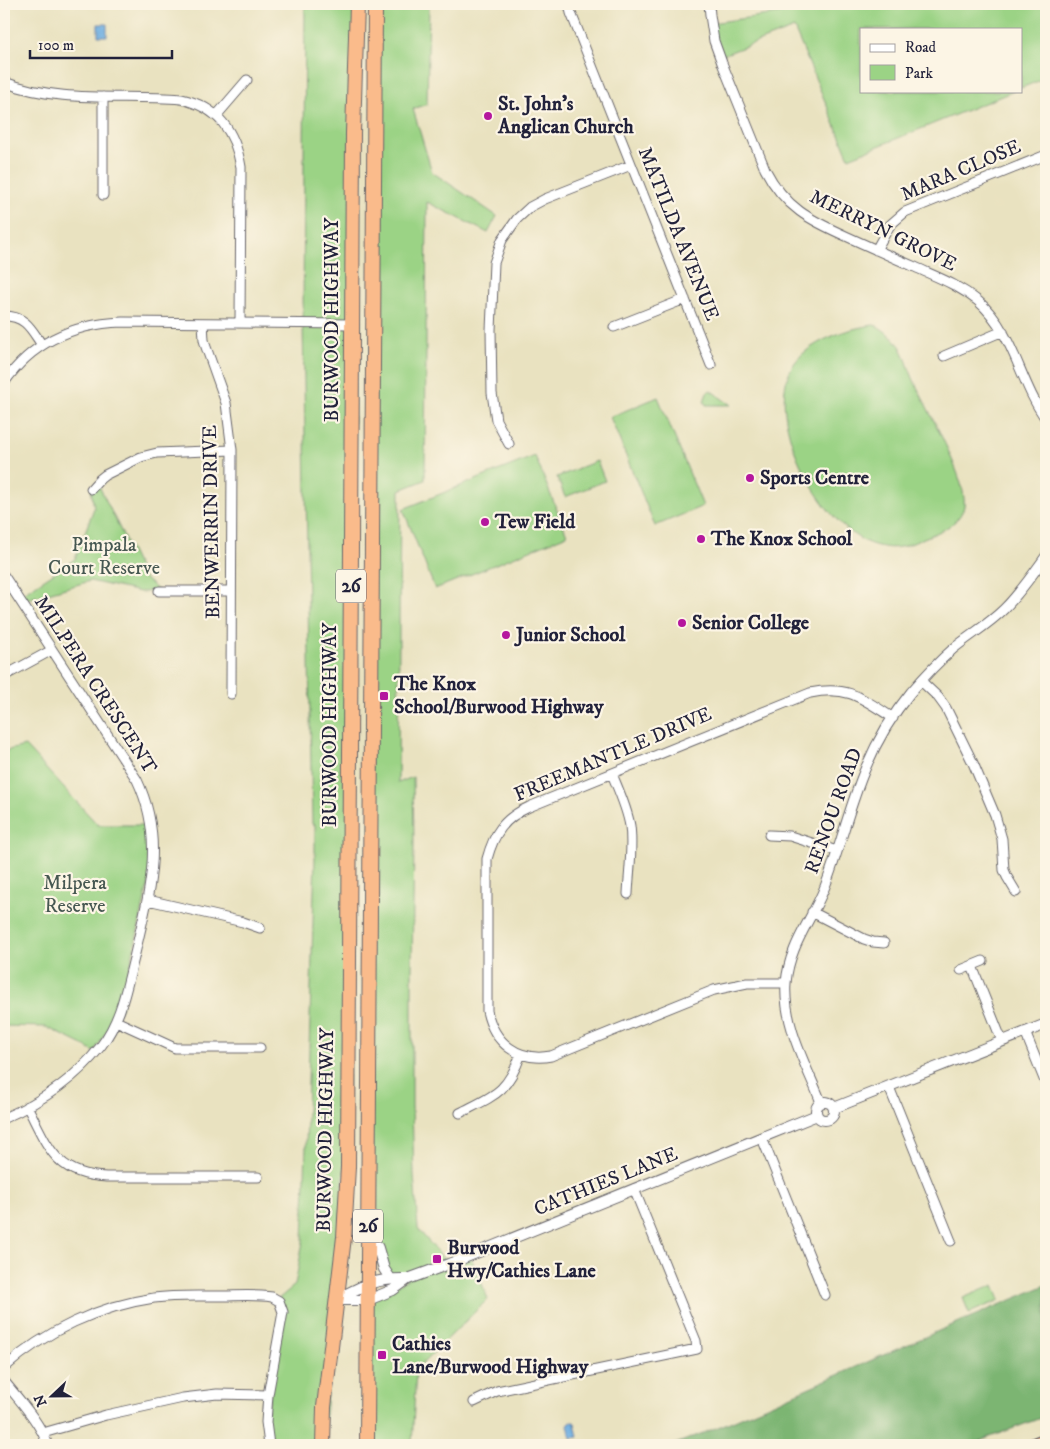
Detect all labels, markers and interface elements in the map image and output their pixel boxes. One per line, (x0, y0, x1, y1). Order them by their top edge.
scale bar (30, 28, 172, 60)
legend (860, 28, 1022, 92)
text: 100 m (38, 36, 74, 55)
text: Road (905, 38, 937, 57)
text: Park (905, 64, 934, 83)
place label: St. John's Anglican Church (497, 92, 634, 140)
marker: St. John's Anglican Church (482, 110, 494, 122)
street label: MARA CLOSE (897, 135, 1025, 207)
street label: MATILDA AVENUE (632, 144, 724, 324)
street label: MERRYN GROVE (805, 185, 961, 277)
street label: BURWOOD HIGHWAY (320, 217, 345, 422)
street label: BENWERRIN DRIVE (198, 425, 226, 619)
place label: Sports Centre (760, 466, 870, 491)
marker: Sports Centre (744, 472, 756, 484)
place label: Tew Field (494, 510, 576, 535)
marker: Tew Field (479, 516, 491, 528)
place label: The Knox School (710, 527, 853, 552)
park label: Pimpala Court Reserve (48, 533, 160, 581)
marker: The Knox School (695, 533, 707, 545)
road number: 26 (336, 570, 366, 602)
street label: MILPERA CRESCENT (28, 591, 162, 779)
place label: Senior College (692, 611, 810, 636)
marker: Senior College (676, 617, 688, 629)
street label: BURWOOD HIGHWAY (318, 622, 343, 827)
place label: Junior School (514, 623, 626, 648)
marker: Junior School (500, 629, 512, 641)
place label: The Knox School/Burwood Highway (393, 672, 604, 720)
marker: The Knox School/Burwood Highway (378, 690, 390, 702)
street label: FREEMANTLE DRIVE (510, 702, 716, 808)
street label: RENOU ROAD (800, 744, 868, 877)
park label: Milpera Reserve (43, 871, 107, 919)
street label: BURWOOD HIGHWAY (312, 1027, 340, 1232)
street label: CATHIES LANE (531, 1142, 681, 1222)
road number: 26 (353, 1210, 383, 1242)
place label: Burwood Hwy/Cathies Lane (447, 1236, 597, 1284)
marker: Burwood Hwy/Cathies Lane (431, 1253, 443, 1265)
place label: Cathies Lane/Burwood Highway (392, 1332, 589, 1380)
marker: Cathies Lane/Burwood Highway (376, 1349, 388, 1361)
north arrow (28, 1372, 78, 1422)
text: N (30, 1391, 51, 1409)

